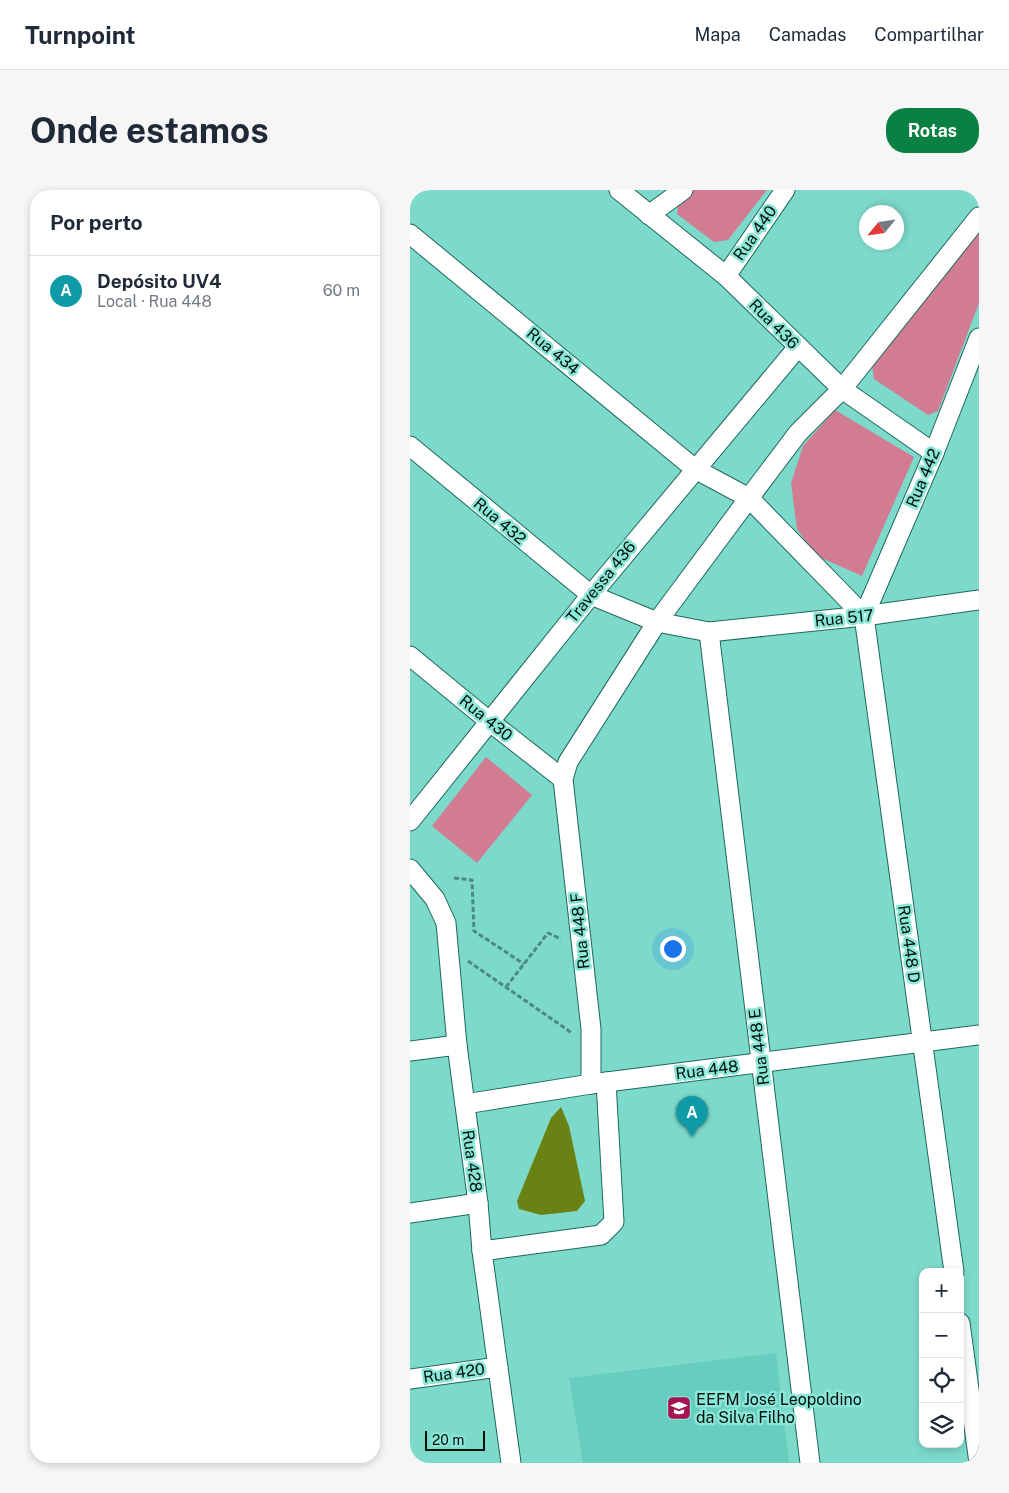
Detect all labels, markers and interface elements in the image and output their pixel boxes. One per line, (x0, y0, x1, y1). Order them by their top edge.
text: Turnpoint (25, 21, 135, 49)
text: Mapa (694, 24, 741, 45)
text: Camadas (769, 24, 846, 45)
text: Compartilhar (874, 24, 984, 45)
button: Rotas (886, 108, 979, 153)
text: Onde estamos (30, 110, 269, 151)
street label: Rua 440 (729, 202, 781, 264)
north arrow (859, 205, 904, 250)
text: Por perto (50, 210, 143, 235)
text: Depósito UV4 (97, 270, 222, 292)
text: A (60, 281, 72, 300)
text: 60 m (323, 281, 360, 300)
text: Local · Rua 448 (97, 292, 212, 311)
street label: Rua 436 (745, 295, 803, 353)
street label: Rua 434 (523, 324, 583, 378)
street label: Rua 442 (902, 446, 944, 510)
street label: Rua 432 (470, 494, 530, 548)
street label: Travessa 436 (562, 537, 640, 627)
street label: Rua 517 (814, 605, 874, 631)
street label: Rua 430 (456, 691, 516, 745)
street label: Rua 448 F (567, 892, 593, 970)
street label: Rua 448 D (894, 904, 924, 984)
your location (660, 936, 686, 962)
street label: Rua 448 E (745, 1008, 773, 1086)
street label: Rua 448 (674, 1057, 740, 1083)
pin: A (676, 1096, 708, 1137)
street label: Rua 428 (458, 1129, 486, 1193)
map controls (919, 1268, 964, 1448)
button: + (919, 1268, 964, 1313)
button: − (919, 1313, 964, 1358)
button: locate (919, 1358, 964, 1403)
street label: Rua 420 (422, 1359, 486, 1387)
place label: EEFM José Leopoldino da Silva Filho (696, 1390, 862, 1427)
school or university icon: EEFM José Leopoldino da Silva Filho (666, 1395, 692, 1421)
button: layers (919, 1403, 964, 1448)
scale bar (425, 1428, 485, 1451)
text: 20 m (432, 1432, 464, 1448)

